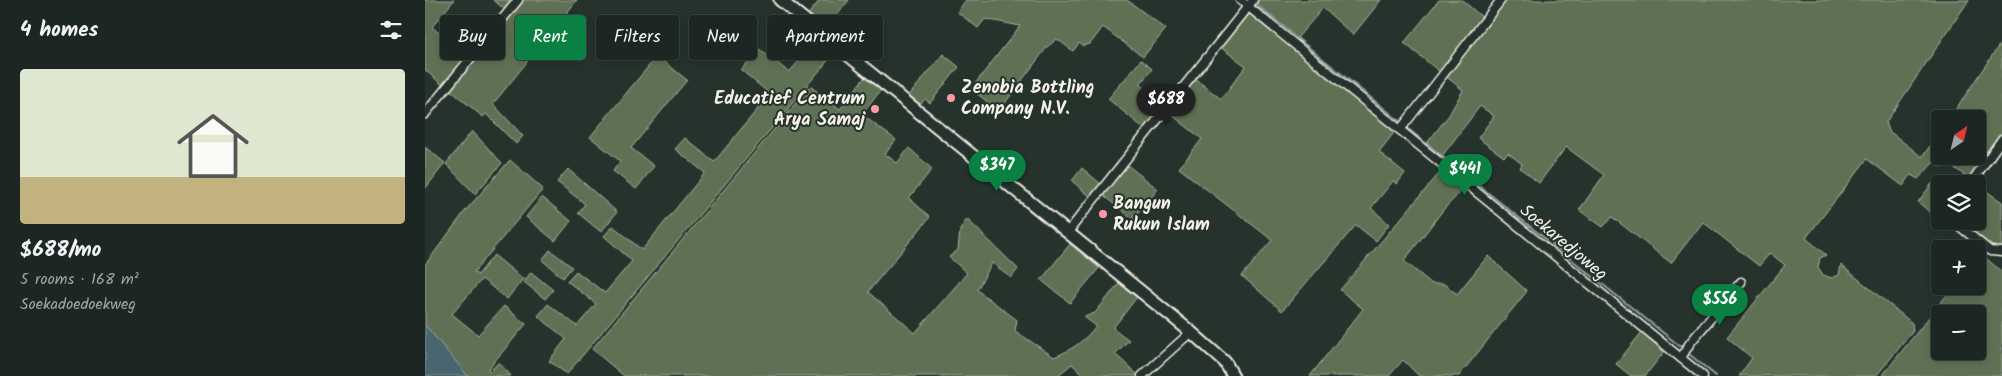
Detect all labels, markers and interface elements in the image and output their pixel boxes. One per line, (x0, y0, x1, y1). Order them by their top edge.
text: 4 homes (20, 14, 98, 47)
chip: Buy (440, 15, 505, 60)
chip: Rent (515, 15, 586, 60)
chip: Filters (596, 15, 679, 60)
chip: New (689, 15, 757, 60)
chip: Apartment (767, 15, 883, 60)
icon: filters (377, 16, 405, 44)
place label: Zenobia Bottling Company N.V. (961, 74, 1094, 124)
pin: $688 (1136, 84, 1196, 126)
place label: Educatief Centrum Arya Samaj (714, 85, 866, 135)
text: $688 (1147, 87, 1185, 112)
marker: Zenobia Bottling Company N.V. (945, 92, 957, 104)
icon: home (168, 101, 258, 191)
marker: Educatief Centrum Arya Samaj (869, 103, 881, 115)
north arrow (1931, 110, 1986, 165)
map controls (1931, 110, 1986, 360)
pin: $347 (967, 150, 1027, 192)
text: $347 (980, 153, 1014, 178)
pin: $441 (1435, 154, 1495, 196)
text: $441 (1449, 157, 1481, 182)
button: layers (1931, 175, 1986, 230)
place label: Bangun Rukun Islam (1113, 190, 1210, 240)
street label: Soekaredjoweg (1513, 197, 1613, 289)
marker: Bangun Rukun Islam (1097, 208, 1109, 220)
text: $688/mo (20, 234, 101, 267)
button: + (1931, 240, 1986, 295)
text: 5 rooms · 168 m² (20, 267, 139, 292)
pin: $556 (1690, 284, 1750, 326)
text: $556 (1703, 287, 1737, 312)
text: Soekadoedoekweg (20, 292, 136, 317)
button: − (1931, 305, 1986, 360)

